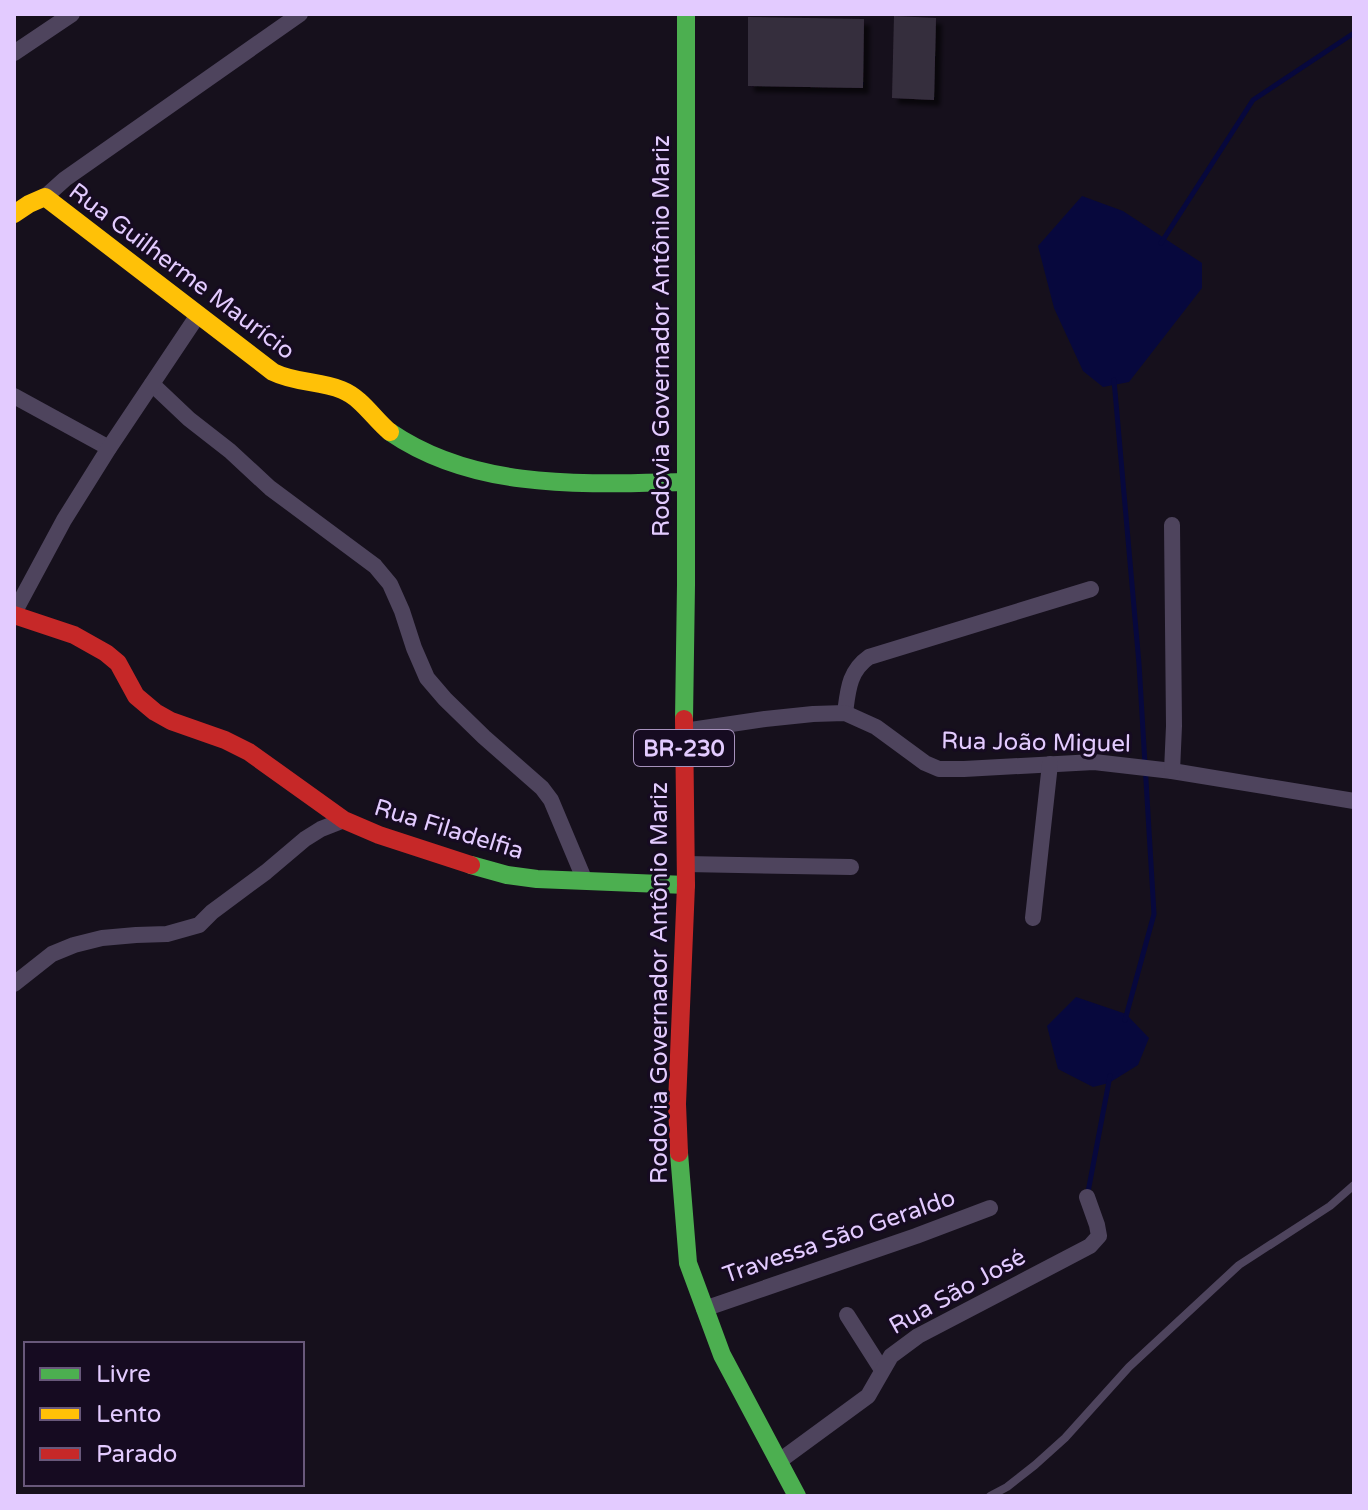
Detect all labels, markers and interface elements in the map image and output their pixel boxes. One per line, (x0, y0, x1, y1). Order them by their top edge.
street label: Rodovia Governador Antônio Mariz (647, 135, 676, 537)
street label: Rua Guilherme Maurício (63, 177, 300, 366)
street label: Rua João Miguel (941, 726, 1131, 759)
road number: BR-230 (634, 730, 734, 766)
street label: Rodovia Governador Antônio Mariz (645, 782, 674, 1184)
street label: Rua Filadelfia (371, 793, 527, 866)
street label: Travessa São Geraldo (719, 1183, 959, 1290)
street label: Rua São José (884, 1242, 1030, 1341)
legend (24, 1342, 304, 1486)
text: Livre (96, 1360, 151, 1389)
text: Lento (96, 1400, 161, 1429)
text: Parado (96, 1440, 177, 1469)

